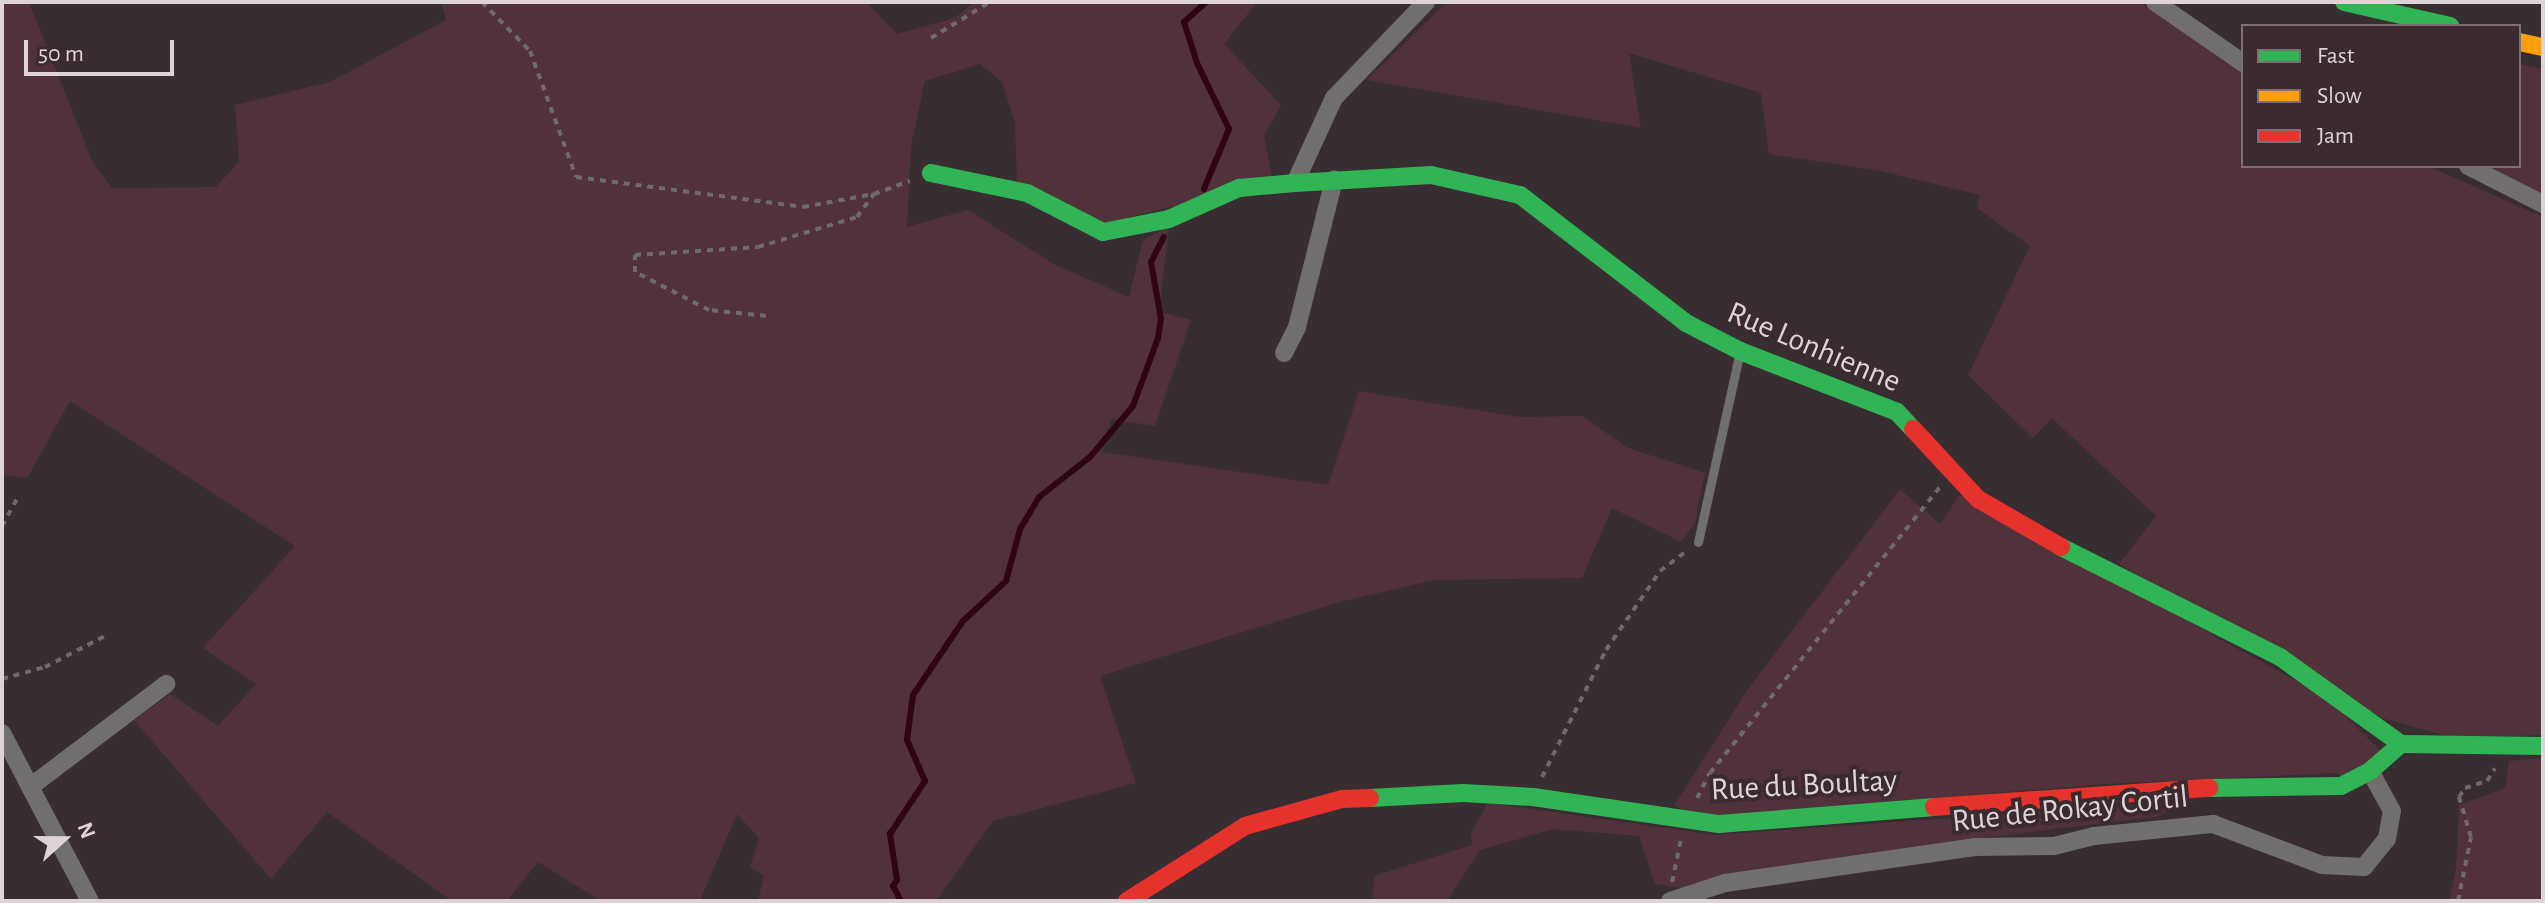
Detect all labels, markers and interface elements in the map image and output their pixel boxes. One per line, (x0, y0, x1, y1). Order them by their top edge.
scale bar (28, 24, 178, 74)
legend (2241, 24, 2521, 168)
text: 50 m (38, 42, 84, 66)
text: Fast (2317, 44, 2354, 68)
text: Slow (2317, 84, 2362, 108)
text: Jam (2317, 124, 2354, 148)
street label: Rue Lonhienne (1721, 293, 1907, 401)
street label: Rue du Boultay (1710, 761, 1898, 809)
street label: Rue de Rokay Cortil (1950, 778, 2190, 840)
north arrow (24, 799, 104, 879)
text: N (73, 819, 99, 841)

